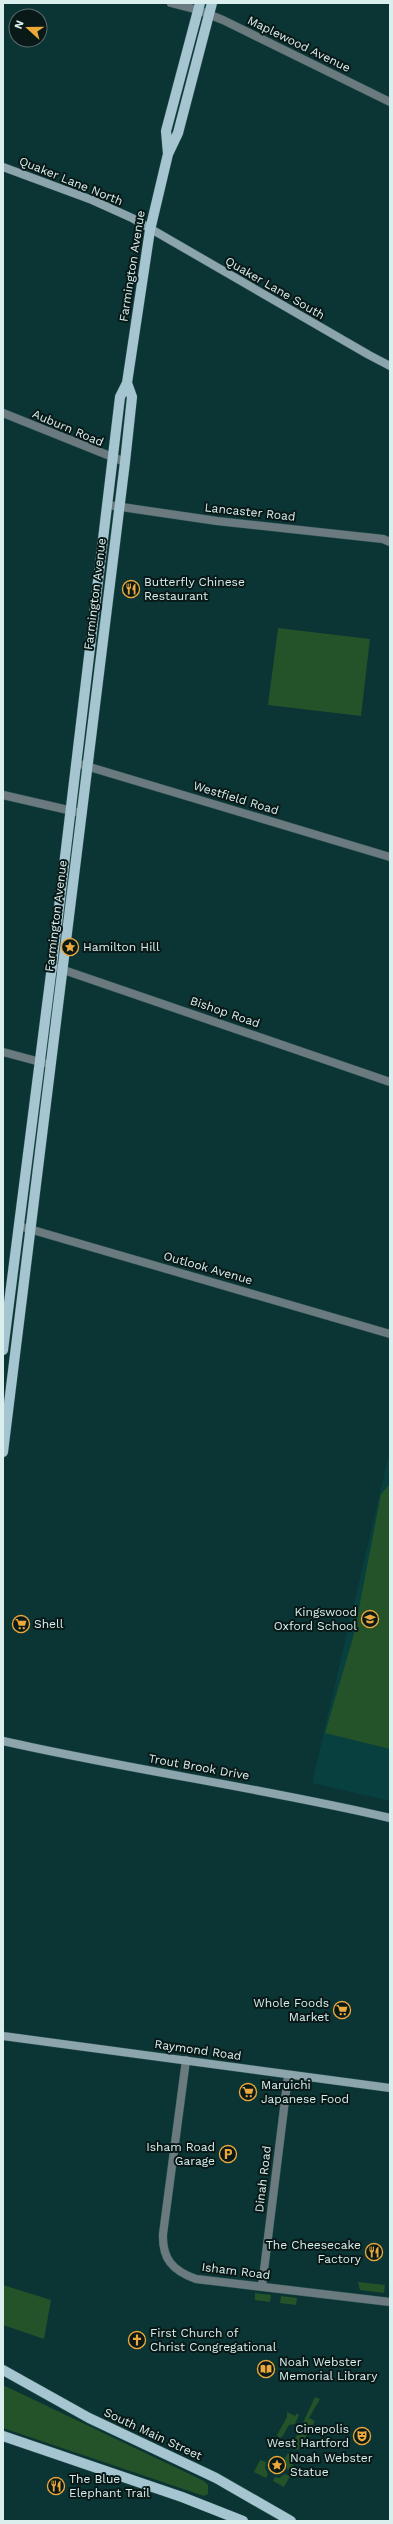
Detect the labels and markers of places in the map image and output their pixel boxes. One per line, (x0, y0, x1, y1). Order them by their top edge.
place label: Butterfly Chinese Restaurant (144, 575, 245, 603)
restaurant icon: Butterfly Chinese Restaurant (121, 579, 141, 599)
place icon: Hamilton Hill (60, 937, 80, 957)
place label: Hamilton Hill (83, 940, 160, 954)
place label: Kingswood Oxford School (274, 1605, 357, 1633)
school or university icon: Kingswood Oxford School (360, 1609, 380, 1629)
supermarket icon: Shell (11, 1614, 31, 1634)
place label: Shell (34, 1617, 64, 1631)
place label: Whole Foods Market (253, 1996, 329, 2024)
supermarket icon: Whole Foods Market (332, 2000, 352, 2020)
place label: Maruichi Japanese Food (261, 2078, 349, 2106)
supermarket icon: Maruichi Japanese Food (238, 2082, 258, 2102)
place label: Isham Road Garage (146, 2140, 215, 2168)
parking icon: Isham Road Garage (218, 2144, 238, 2164)
place label: The Cheesecake Factory (266, 2238, 362, 2266)
restaurant icon: The Cheesecake Factory (364, 2242, 384, 2262)
place label: First Church of Christ Congregational (150, 2326, 277, 2354)
church icon: First Church of Christ Congregational (127, 2330, 147, 2350)
place label: Noah Webster Memorial Library (279, 2355, 378, 2383)
library icon: Noah Webster Memorial Library (256, 2359, 276, 2379)
place label: Cinepolis West Hartford (267, 2422, 349, 2450)
theatre icon: Cinepolis West Hartford (352, 2426, 372, 2446)
place label: Noah Webster Statue (290, 2451, 373, 2479)
place icon: Noah Webster Statue (267, 2455, 287, 2475)
place label: The Blue Elephant Trail (69, 2472, 150, 2500)
restaurant icon: The Blue Elephant Trail (46, 2476, 66, 2496)

